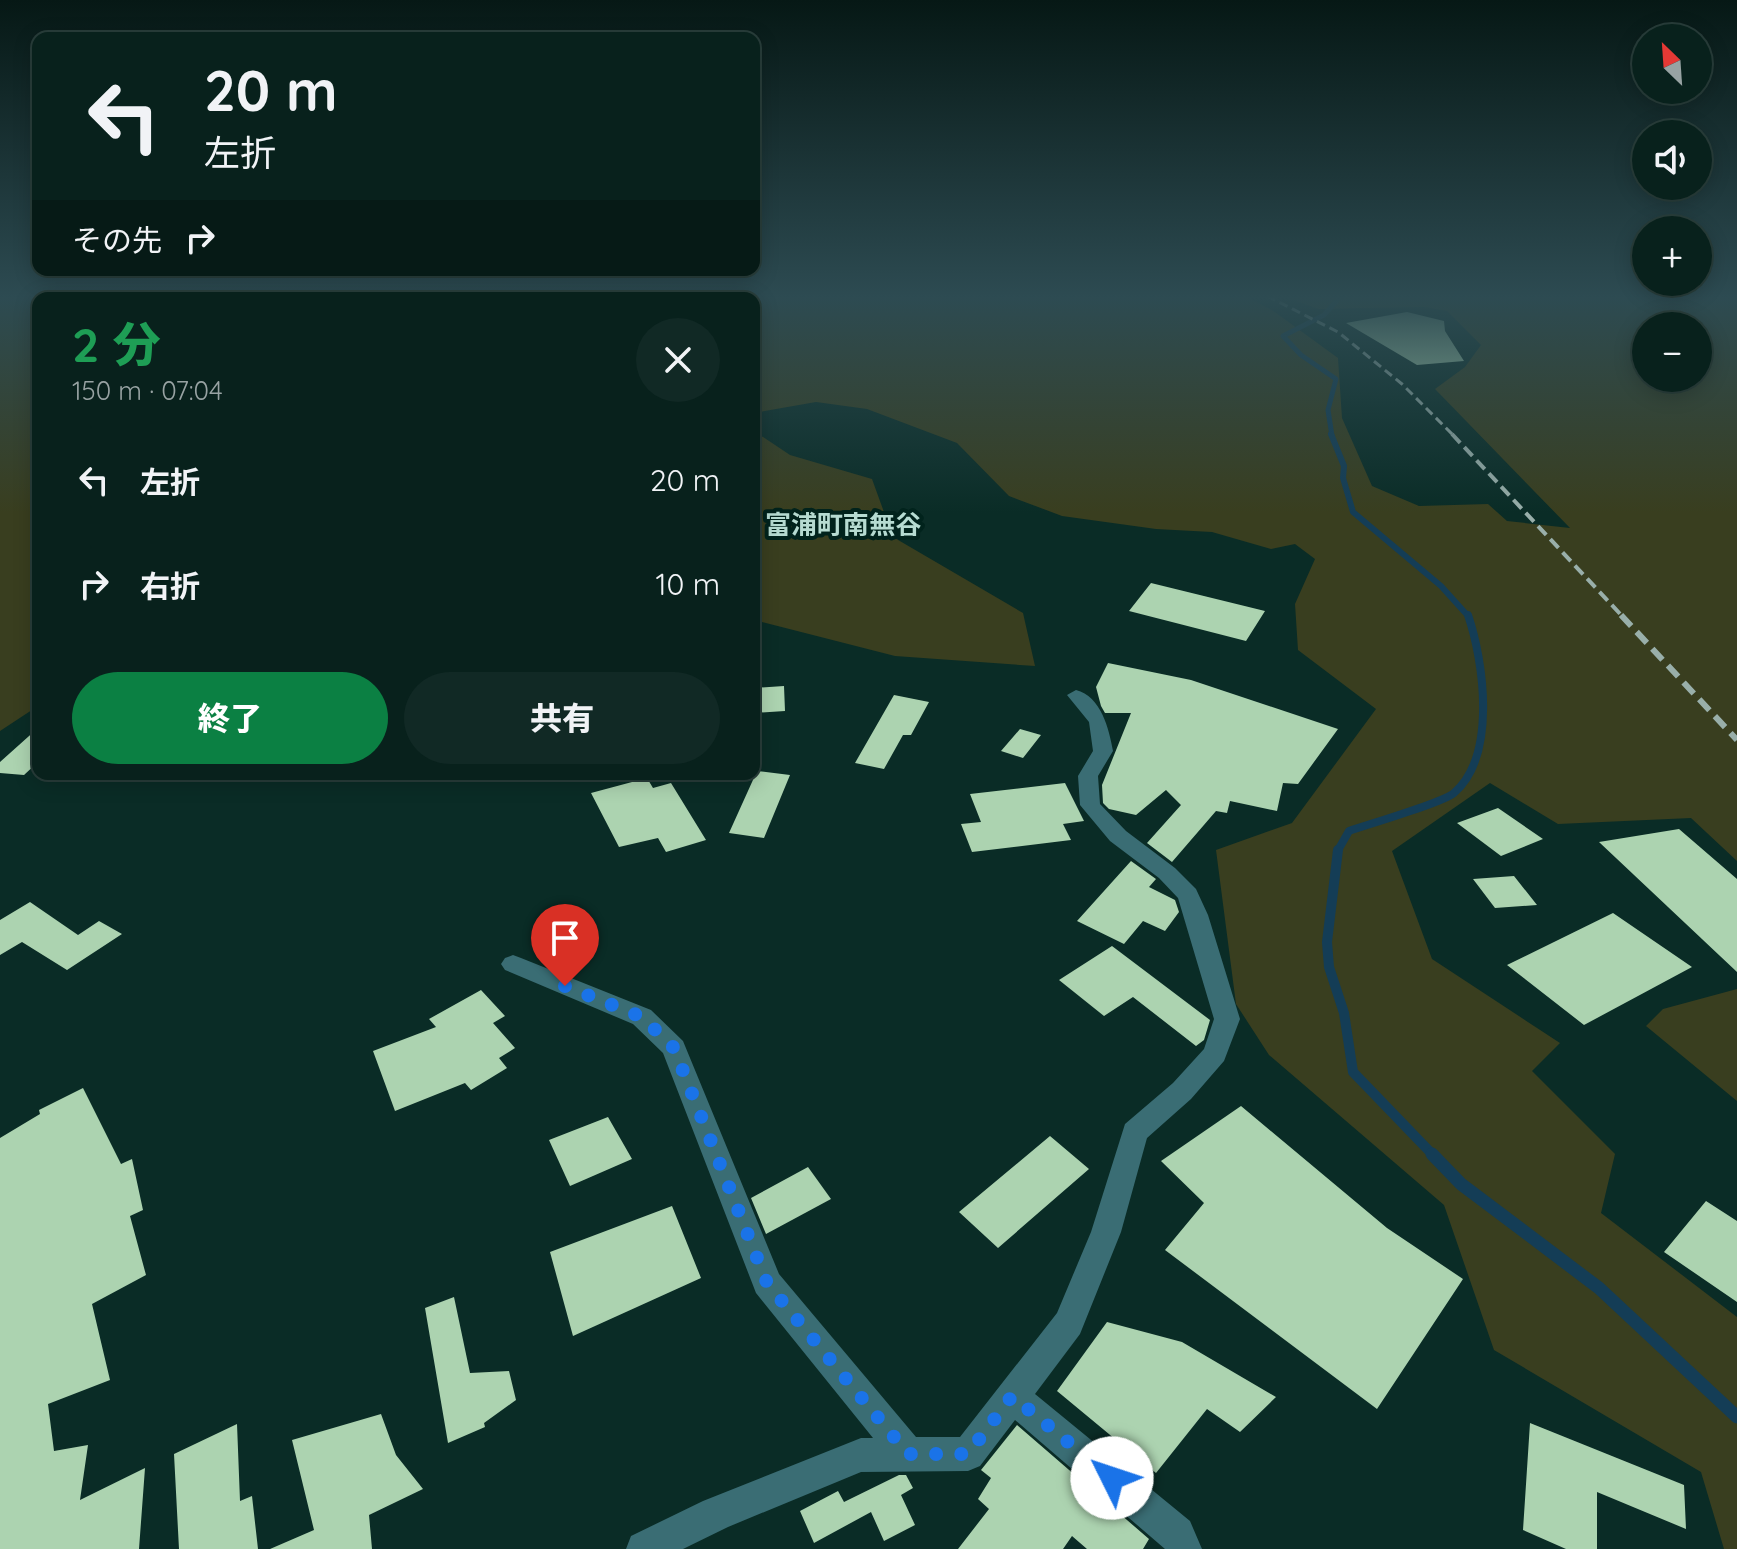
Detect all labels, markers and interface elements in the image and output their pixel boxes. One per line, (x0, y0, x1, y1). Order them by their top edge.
north arrow (1632, 24, 1712, 104)
map controls (1632, 24, 1712, 392)
text: 20 m (204, 55, 338, 125)
icon: left (72, 64, 176, 168)
button: sound (1632, 120, 1712, 200)
text: 左折 (204, 130, 276, 175)
icon: right (178, 216, 222, 260)
button: + (1632, 216, 1712, 296)
text: その先 (72, 221, 162, 259)
button: − (1632, 312, 1712, 392)
text: 2 分 (72, 314, 161, 374)
button: close (636, 318, 720, 402)
text: 150 m · 07:04 (72, 374, 223, 407)
icon: left (72, 458, 116, 502)
text: 20 m (650, 461, 720, 499)
text: 左折 (140, 463, 200, 501)
district label: 富浦町南無谷 (765, 508, 921, 541)
icon: right (72, 562, 116, 606)
text: 10 m (656, 565, 720, 603)
text: 右折 (140, 567, 200, 605)
button: 終了 (72, 672, 388, 764)
button: 共有 (404, 672, 720, 764)
pin (531, 904, 599, 986)
icon: arrive (543, 916, 587, 960)
position arrow (1070, 1436, 1154, 1520)

